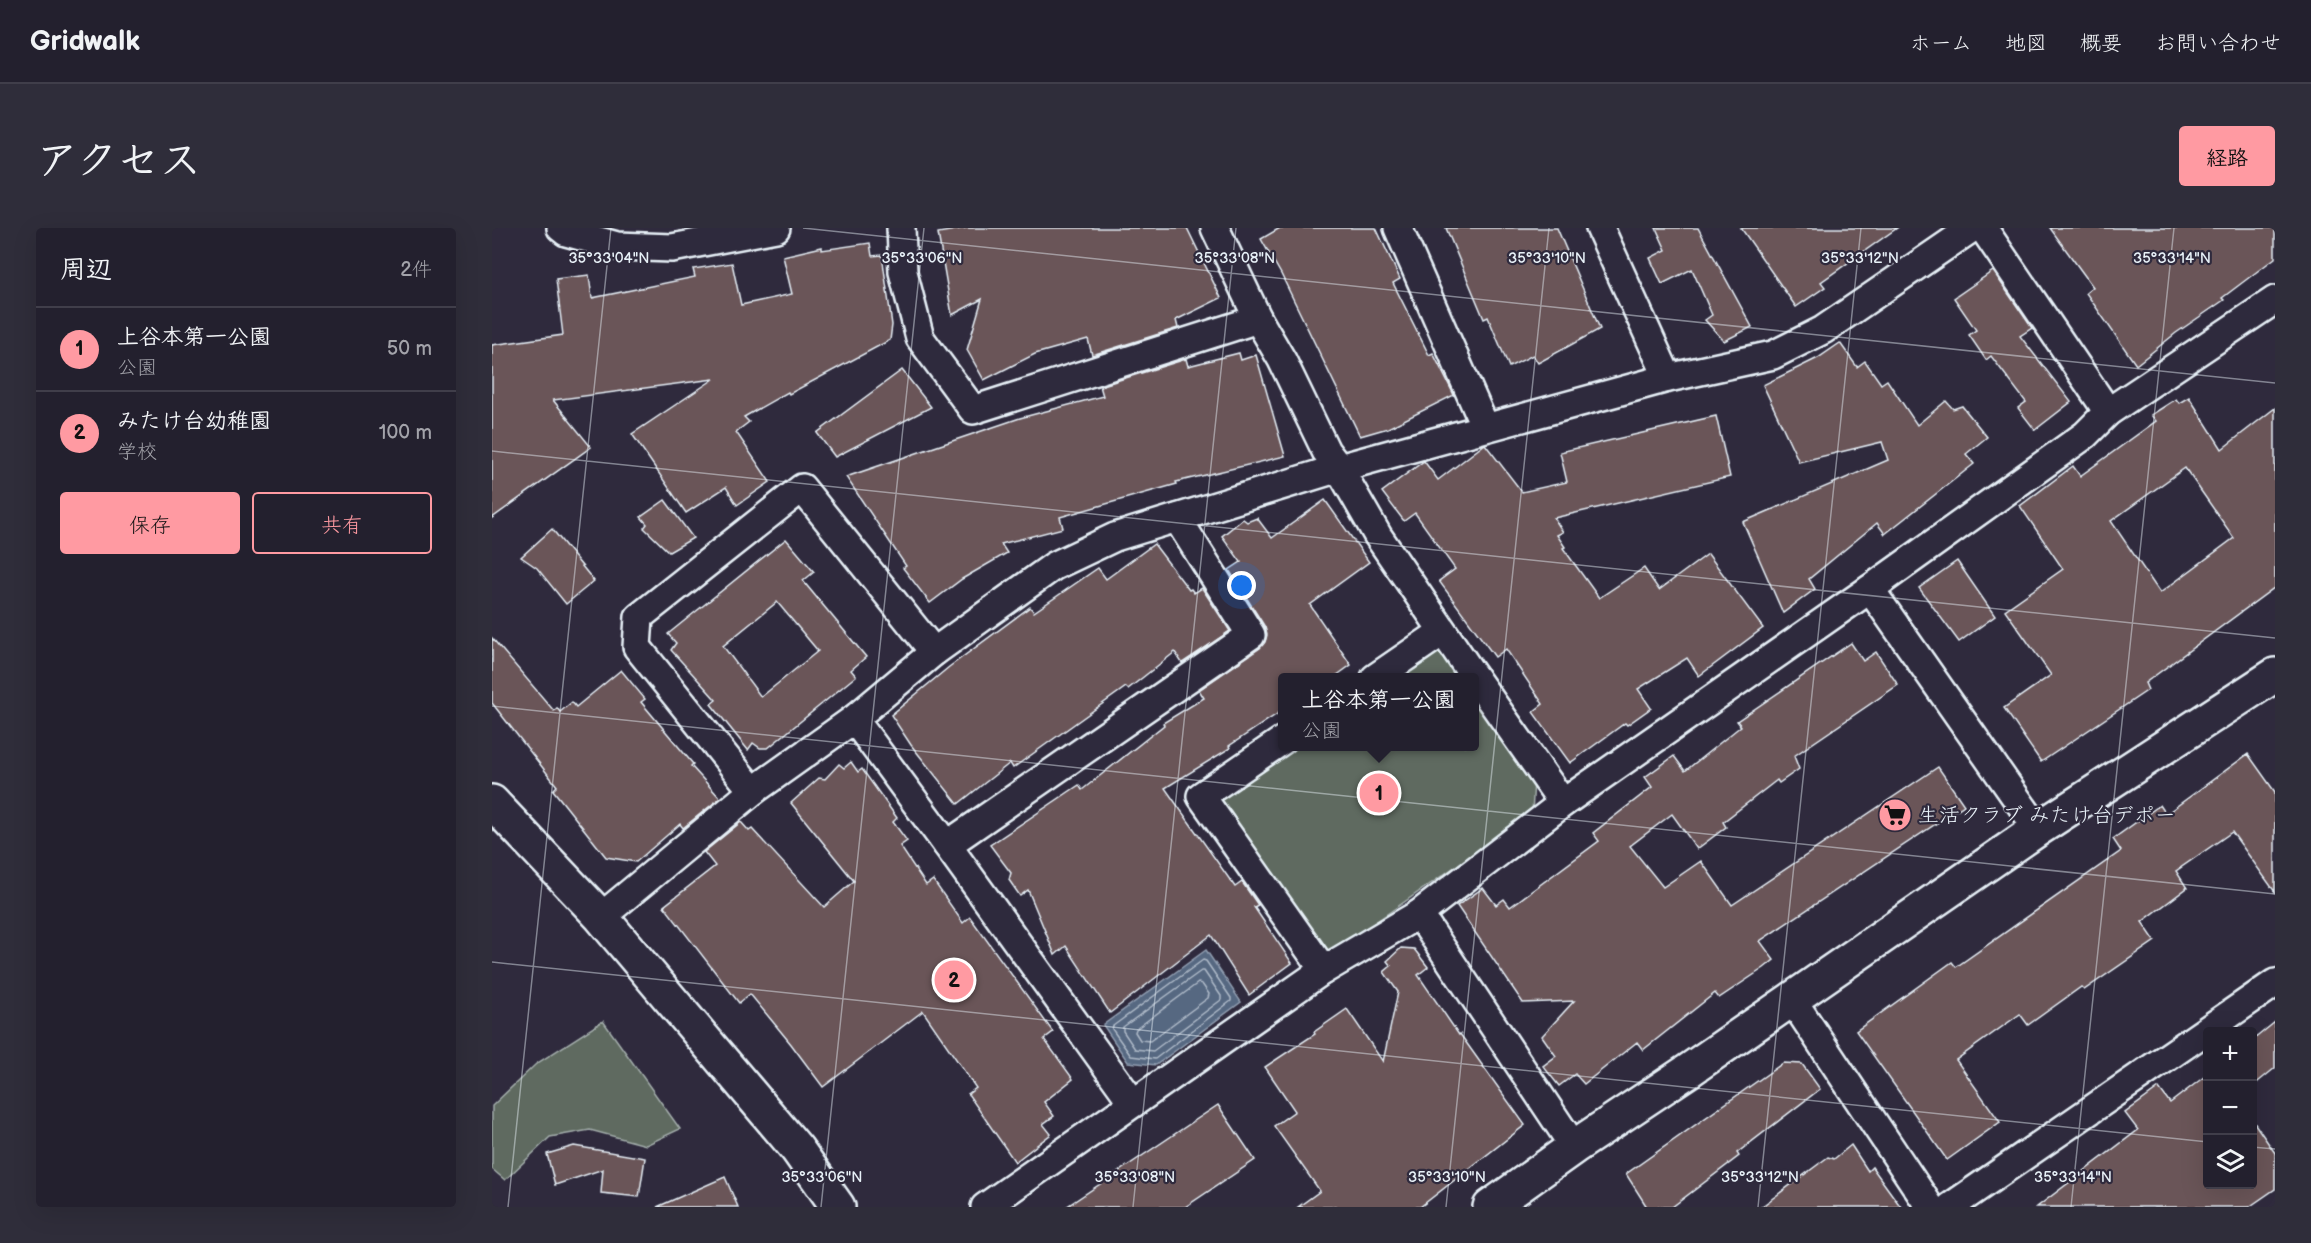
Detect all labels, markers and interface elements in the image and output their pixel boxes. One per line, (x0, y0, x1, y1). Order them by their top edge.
text: Gridwalk (30, 25, 140, 58)
text: ホーム (1910, 31, 1972, 56)
text: 地図 (2005, 31, 2047, 56)
text: 概要 (2080, 31, 2122, 56)
text: お問い合わせ (2155, 31, 2281, 56)
button: 経路 (2179, 126, 2275, 186)
text: アクセス (36, 136, 201, 187)
text: 35°33'04"N (568, 249, 650, 268)
text: 35°33'06"N (881, 249, 963, 268)
text: 35°33'08"N (1195, 249, 1275, 268)
text: 35°33'10"N (1508, 249, 1586, 268)
text: 35°33'12"N (1821, 249, 1899, 268)
text: 35°33'14"N (2133, 249, 2211, 268)
text: 周辺 (60, 255, 112, 286)
text: 2件 (400, 258, 432, 282)
text: 上谷本第一公園 (117, 324, 271, 351)
text: 1 (75, 337, 84, 361)
text: 50 m (387, 337, 432, 361)
text: 公園 (117, 356, 157, 380)
text: みたけ台幼稚園 (117, 408, 271, 435)
text: 2 (74, 421, 85, 445)
text: 100 m (379, 421, 432, 445)
text: 学校 (117, 440, 157, 464)
button: 保存 (60, 492, 240, 554)
button: 共有 (252, 492, 432, 554)
your location (1227, 571, 1256, 600)
popup (1278, 673, 1479, 751)
text: 上谷本第一公園 (1301, 687, 1456, 714)
text: 公園 (1301, 719, 1341, 743)
pin: 1 (1360, 770, 1398, 816)
supermarket icon: 生活クラブ みたけ台デポー (1877, 797, 1913, 833)
place label: 生活クラブ みたけ台デポー (1918, 803, 2176, 828)
pin: 2 (934, 958, 974, 1002)
map controls (2203, 1027, 2257, 1189)
button: + (2203, 1027, 2257, 1081)
button: − (2203, 1081, 2257, 1135)
button: layers (2203, 1135, 2257, 1189)
text: 35°33'06"N (781, 1168, 863, 1187)
text: 35°33'08"N (1095, 1168, 1175, 1187)
text: 35°33'10"N (1408, 1168, 1486, 1187)
text: 35°33'12"N (1721, 1168, 1799, 1187)
text: 35°33'14"N (2034, 1168, 2112, 1187)

